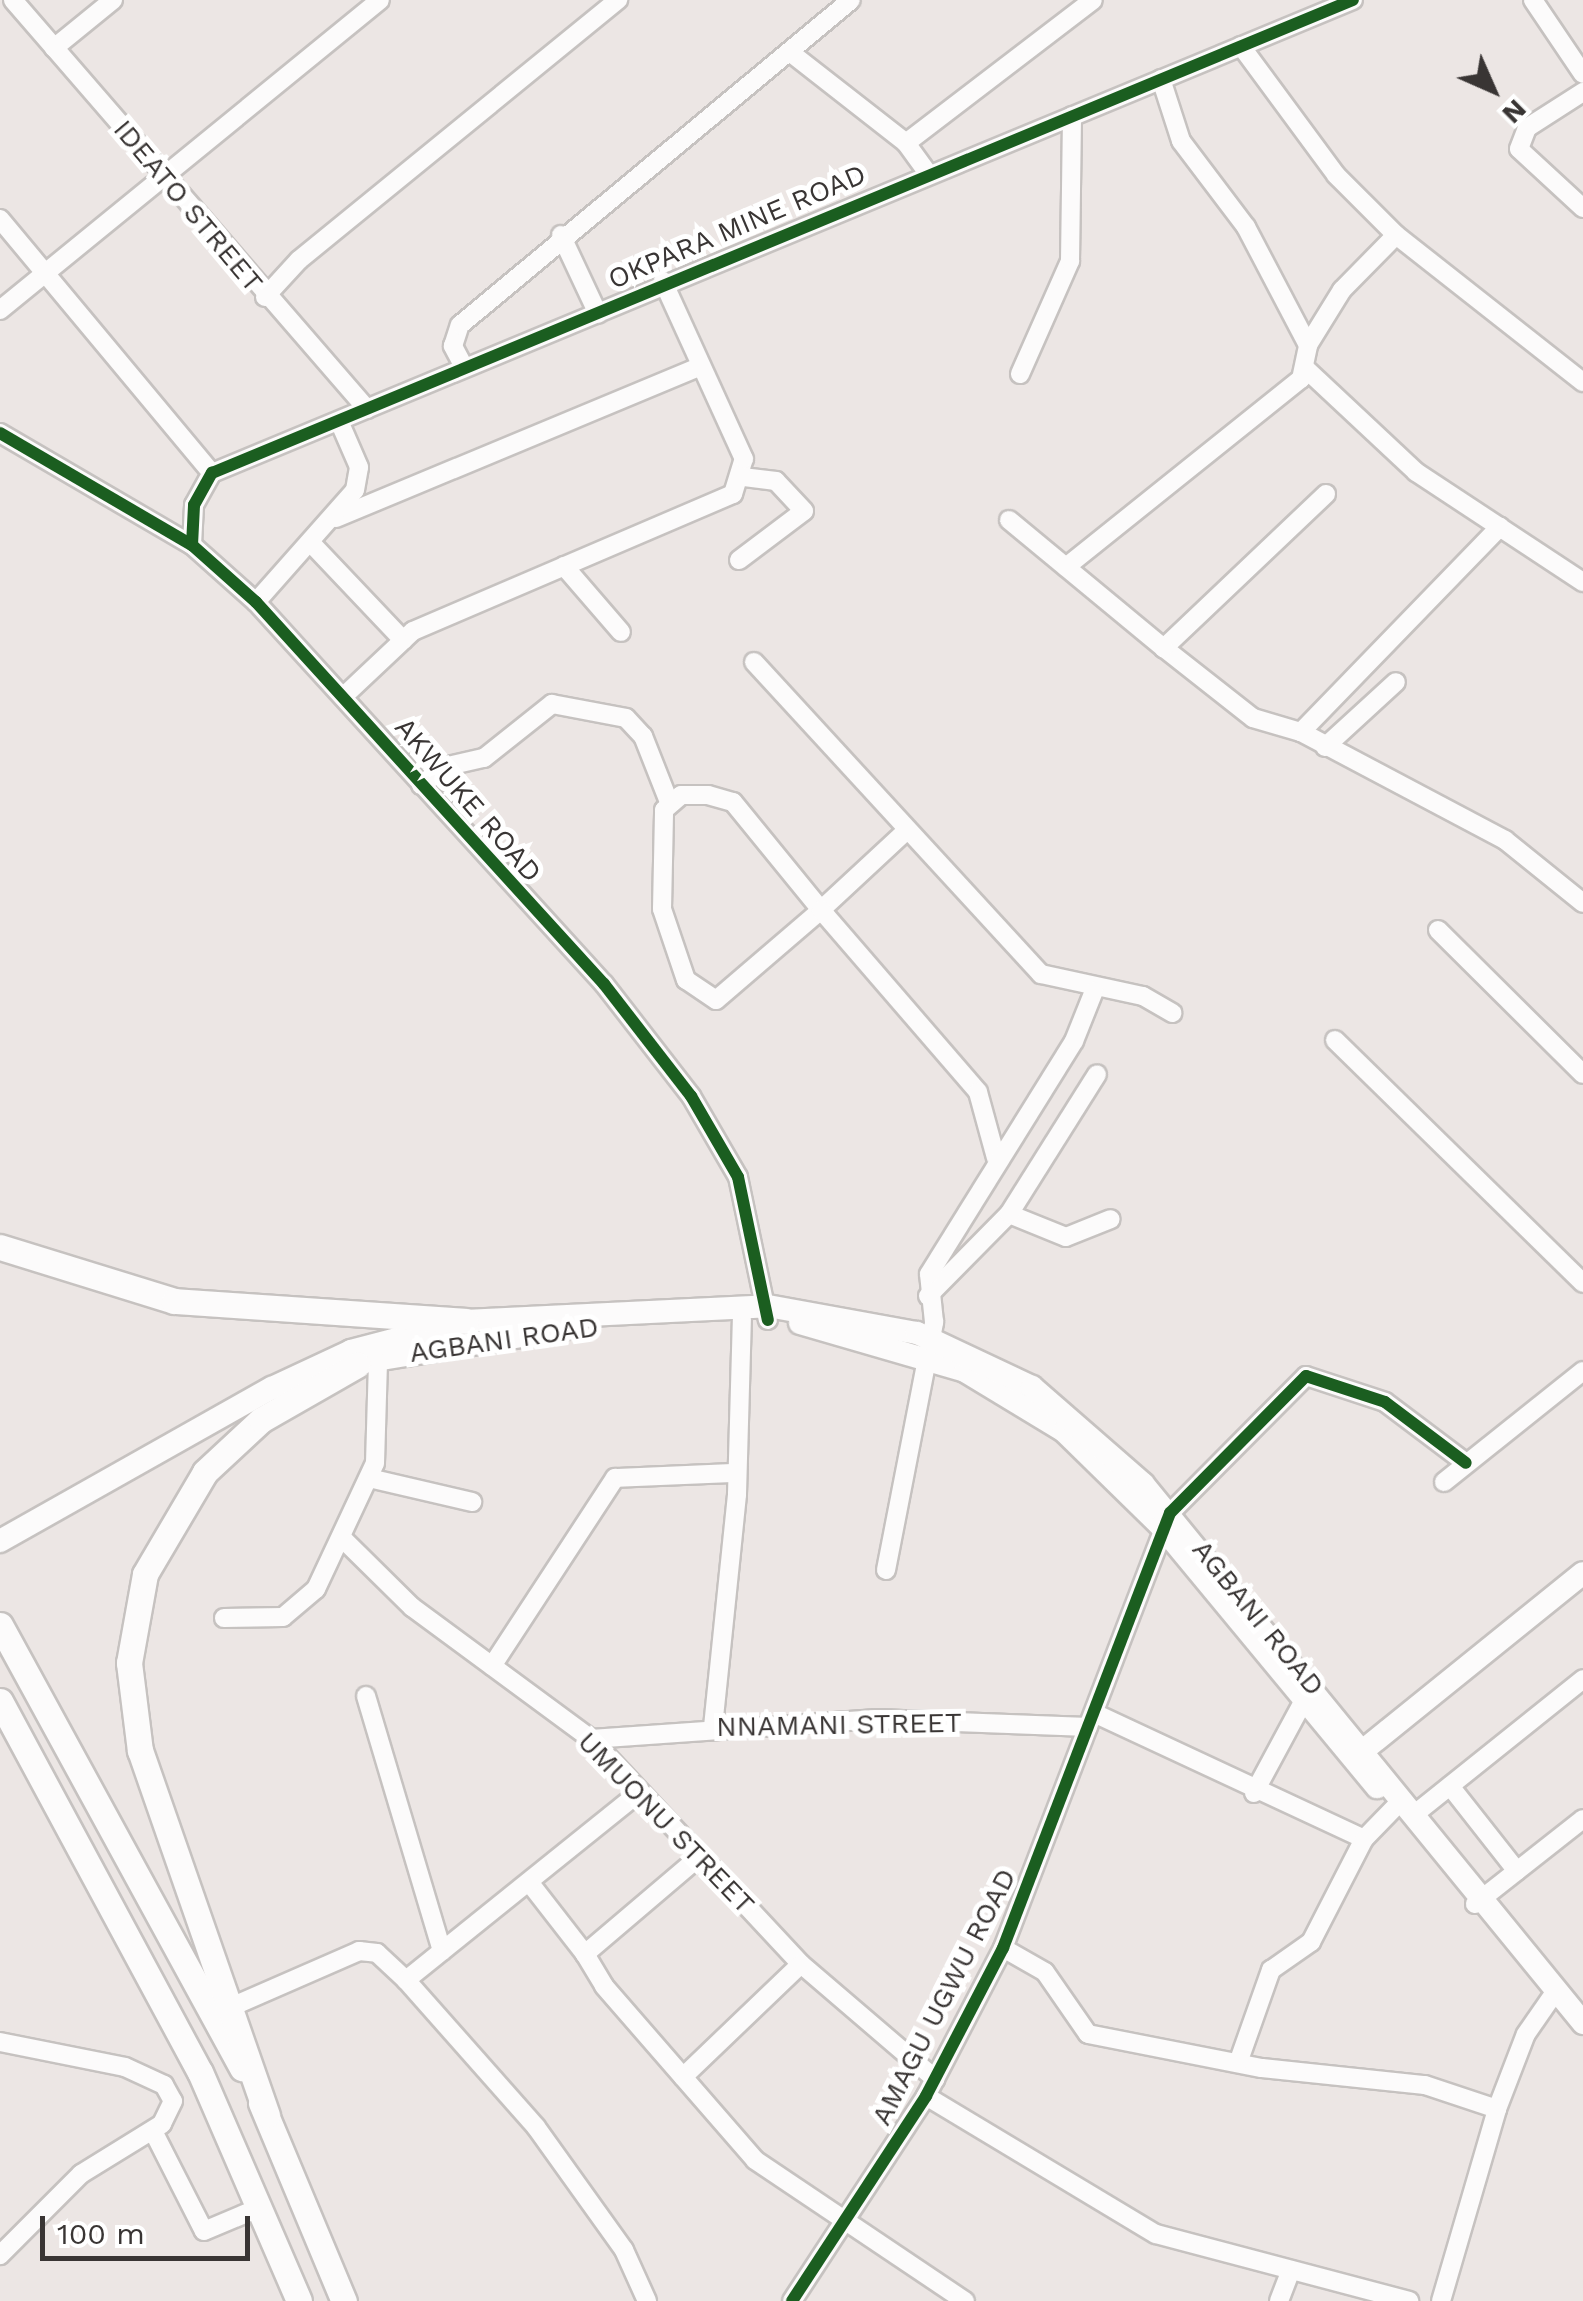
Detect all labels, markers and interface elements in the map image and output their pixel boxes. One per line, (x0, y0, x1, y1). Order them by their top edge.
north arrow (1443, 40, 1543, 140)
text: N (1496, 93, 1534, 131)
street label: IDEATO STREET (106, 113, 270, 299)
street label: OKPARA MINE ROAD (603, 157, 871, 297)
street label: AKWUKE ROAD (387, 711, 549, 889)
street label: AGBANI ROAD (407, 1310, 601, 1370)
street label: AGBANI ROAD (1185, 1533, 1331, 1703)
street label: NNAMANI STREET (716, 1706, 962, 1744)
street label: UMUONU STREET (571, 1725, 761, 1921)
street label: AMAGU UGWU ROAD (865, 1863, 1023, 2131)
scale bar (45, 2196, 255, 2258)
text: 100 m (57, 2216, 145, 2251)

